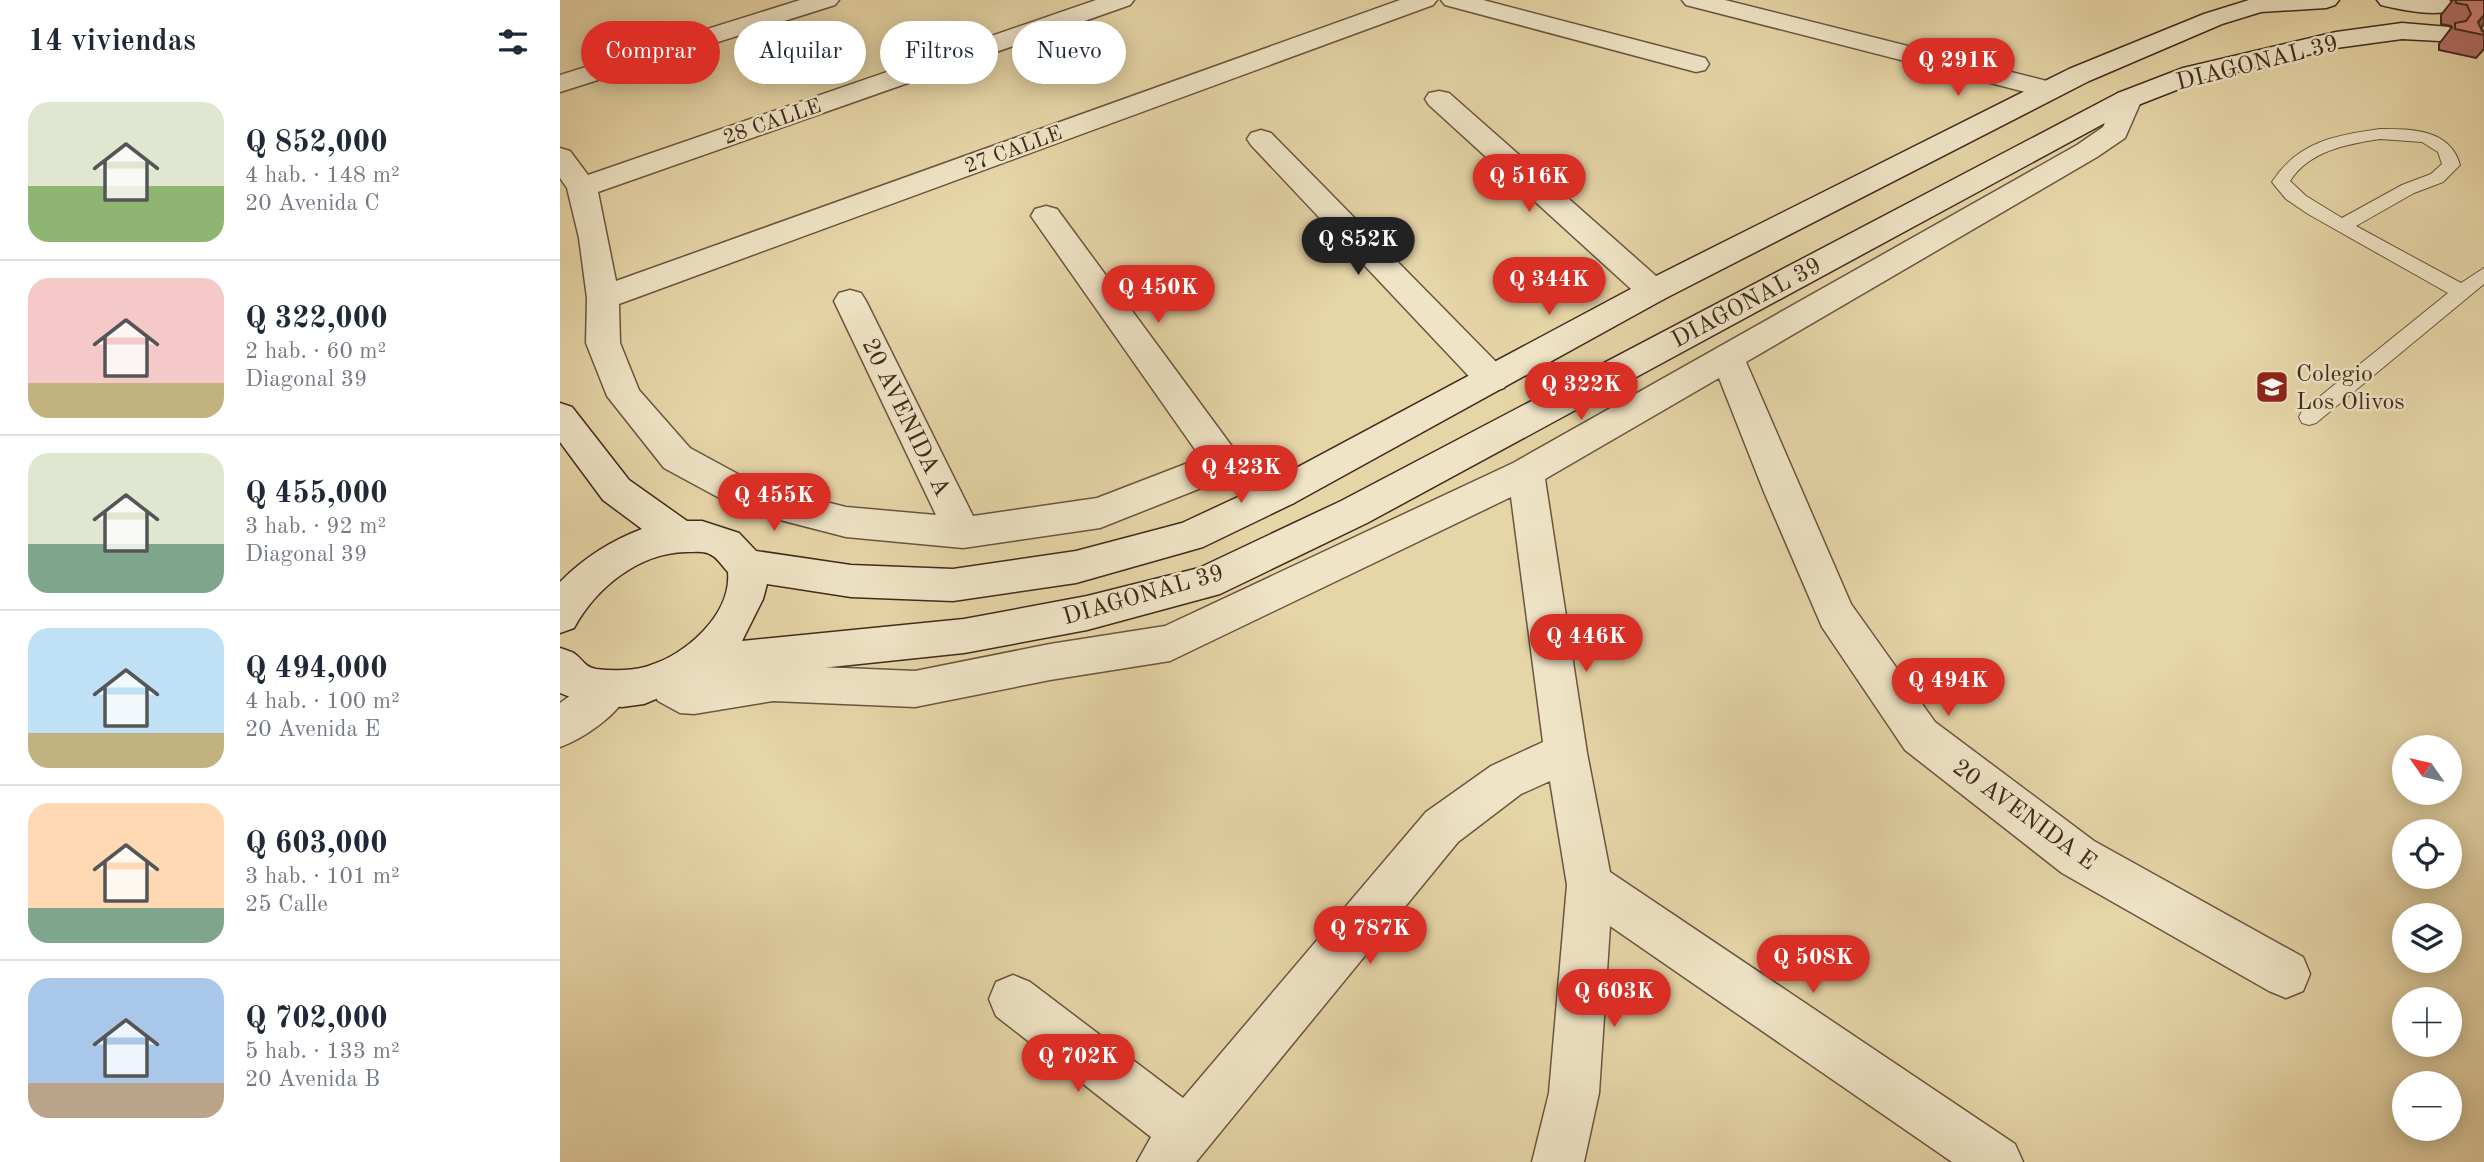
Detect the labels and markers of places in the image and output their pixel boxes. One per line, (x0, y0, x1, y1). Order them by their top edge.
pin: Q 291K (1901, 38, 2015, 98)
pin: Q 516K (1472, 154, 1586, 214)
pin: Q 852K (1301, 218, 1415, 277)
pin: Q 344K (1492, 258, 1606, 317)
pin: Q 450K (1101, 266, 1215, 325)
pin: Q 322K (1524, 362, 1638, 422)
place label: Colegio Los Olivos (2296, 363, 2405, 415)
school or university icon: Colegio Los Olivos (2253, 368, 2291, 406)
pin: Q 423K (1184, 446, 1298, 505)
pin: Q 455K (717, 474, 831, 533)
pin: Q 446K (1529, 614, 1643, 674)
pin: Q 494K (1891, 658, 2005, 718)
pin: Q 787K (1313, 906, 1427, 966)
pin: Q 508K (1756, 936, 1870, 995)
pin: Q 603K (1557, 970, 1671, 1029)
pin: Q 702K (1021, 1034, 1135, 1094)

